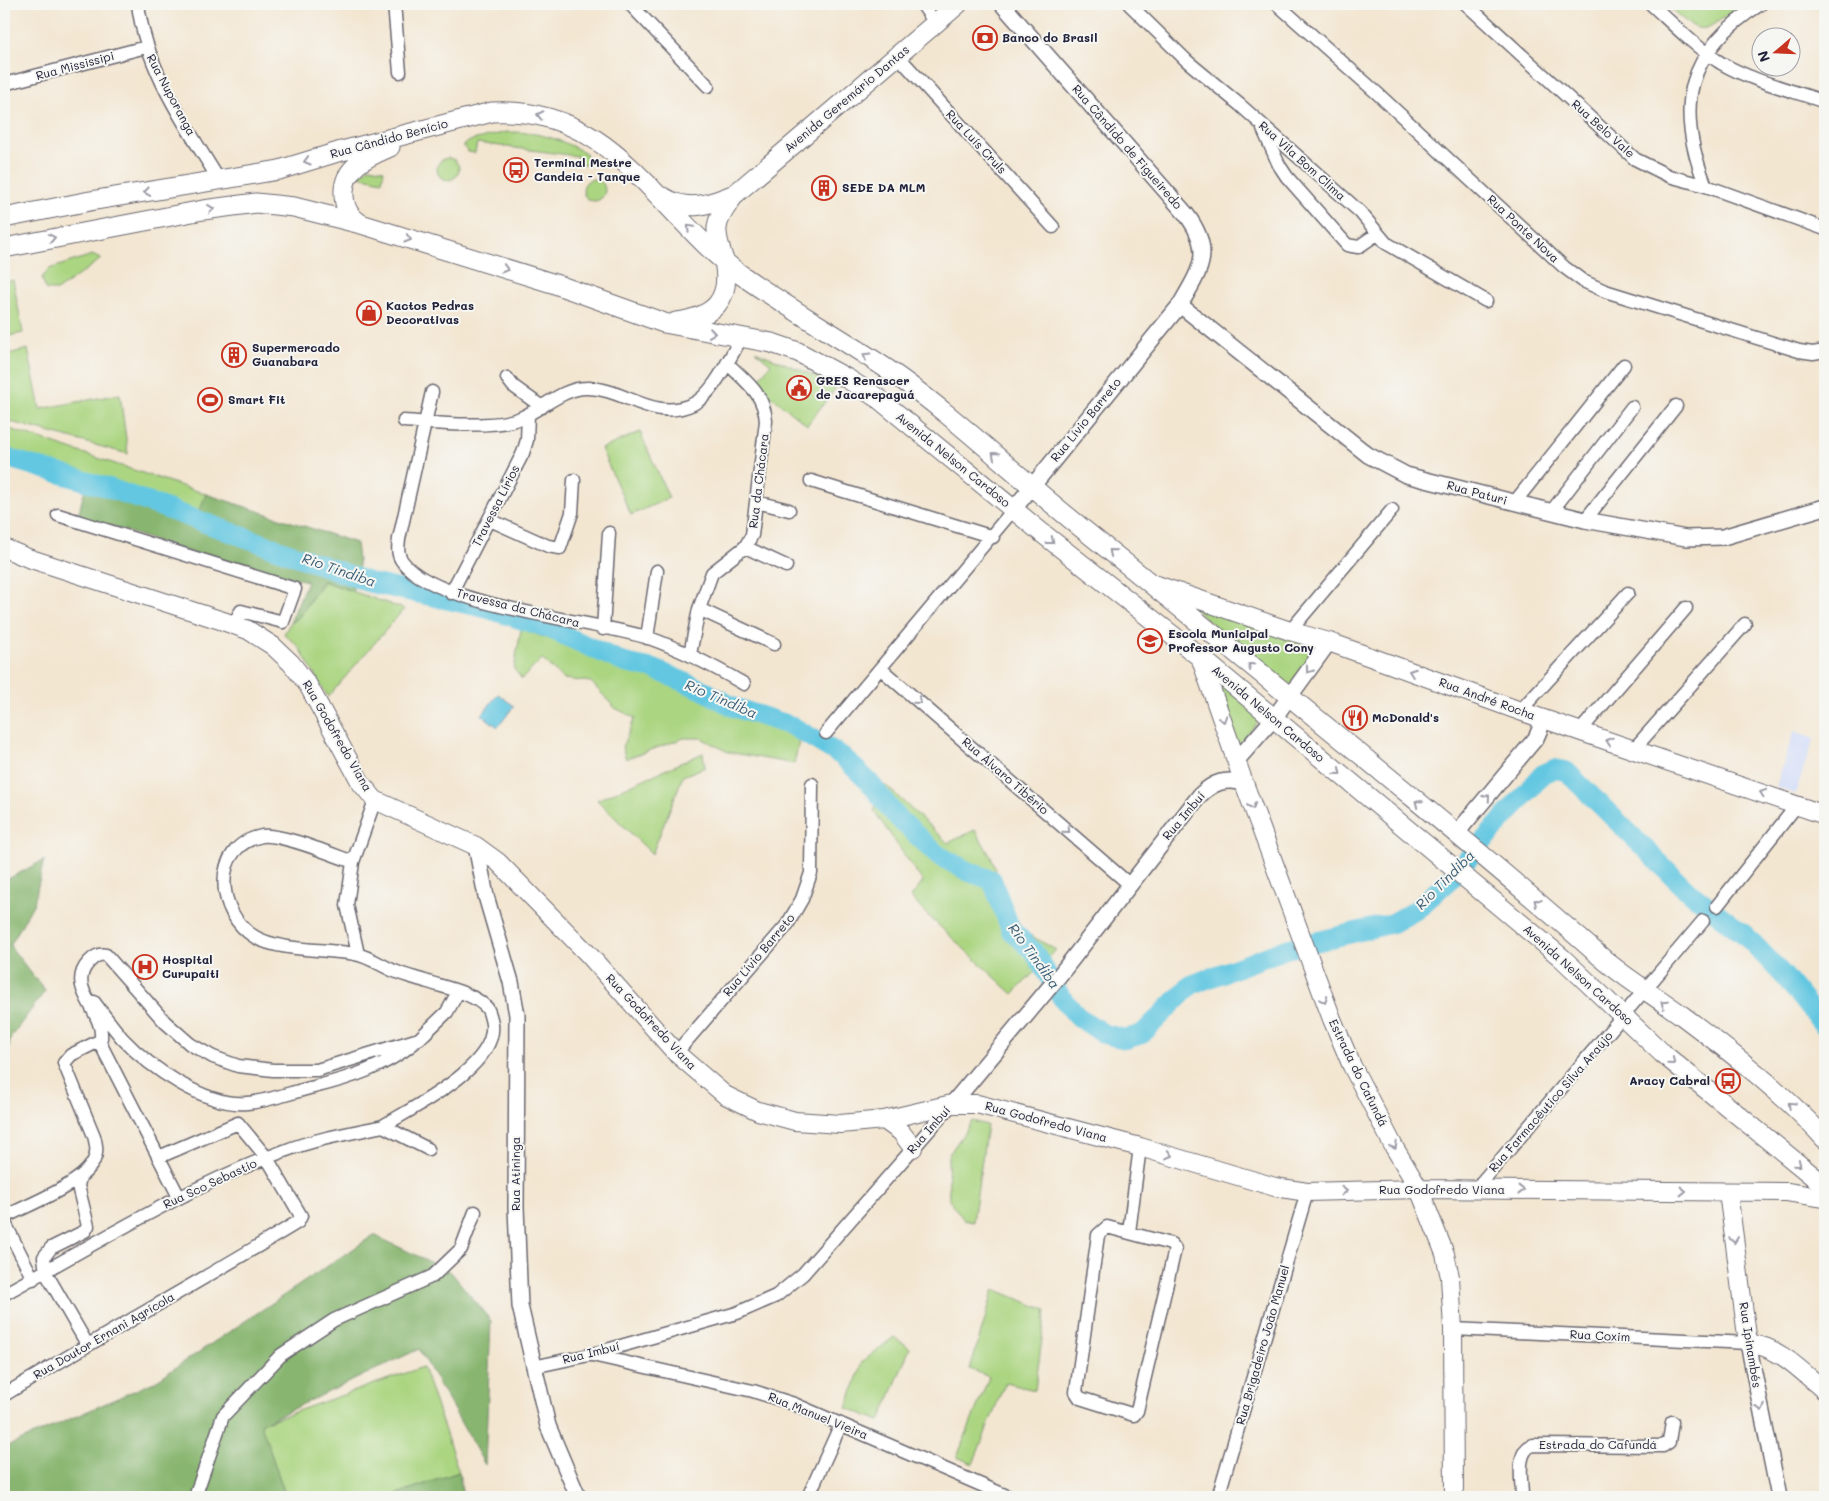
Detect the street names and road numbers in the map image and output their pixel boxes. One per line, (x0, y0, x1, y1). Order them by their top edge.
street label: Avenida Geremário Dantas (780, 41, 912, 155)
street label: Rua Mississipi (34, 47, 116, 83)
street label: Rua Nuporanga (144, 51, 200, 138)
street label: Rua Cândido de Figueiredo (1069, 81, 1186, 212)
street label: Rua Belo Vale (1569, 96, 1639, 161)
street label: Rua Luís Cruls (943, 106, 1011, 177)
street label: Rua Cândido Benício (328, 115, 449, 161)
street label: Rua Vila Bom Clima (1256, 117, 1349, 204)
street label: Rua Ponte Nova (1484, 191, 1563, 266)
street label: Rua Lívio Barreto (1046, 374, 1124, 465)
street label: Avenida Nelson Cardoso (893, 408, 1014, 510)
street label: Rua da Chácara (744, 433, 772, 529)
street label: Travessa Lírios (468, 462, 523, 549)
street label: Rua Paturi (1445, 476, 1509, 508)
street label: Travessa da Chácara (455, 584, 582, 630)
street label: Avenida Nelson Cardoso (1209, 661, 1328, 765)
street label: Rua André Rocha (1437, 673, 1538, 723)
street label: Rua Godofredo Viana (299, 677, 376, 794)
street label: Rua Álvaro Tibério (959, 733, 1052, 817)
street label: Rua Imbuí (1158, 788, 1208, 843)
street label: Rua Lívio Barreto (719, 910, 798, 999)
street label: Avenida Nelson Cardoso (1520, 921, 1637, 1028)
street label: Rua Godofredo Viana (603, 970, 701, 1073)
street label: Estrada do Cafundá (1326, 1016, 1392, 1129)
street label: Rua Farmacêutico Silva Araújo (1485, 1028, 1616, 1175)
street label: Rua Godofredo Viana (983, 1097, 1109, 1145)
street label: Rua Imbuí (903, 1102, 954, 1157)
street label: Rua Atininga (507, 1137, 523, 1211)
street label: Rua Sco Sebastio (160, 1154, 259, 1212)
street label: Rua Godofredo Viana (1379, 1181, 1505, 1197)
street label: Rua Brigadeiro João Manuel (1232, 1263, 1293, 1427)
street label: Rua Doutor Ernani Agrícola (30, 1288, 177, 1382)
street label: Rua Ipinambés (1736, 1301, 1766, 1389)
street label: Rua Coxim (1569, 1325, 1631, 1345)
street label: Rua Imbuí (561, 1337, 621, 1367)
street label: Rua Manuel Vieira (766, 1388, 871, 1442)
street label: Estrada do Cafundá (1539, 1436, 1657, 1452)

